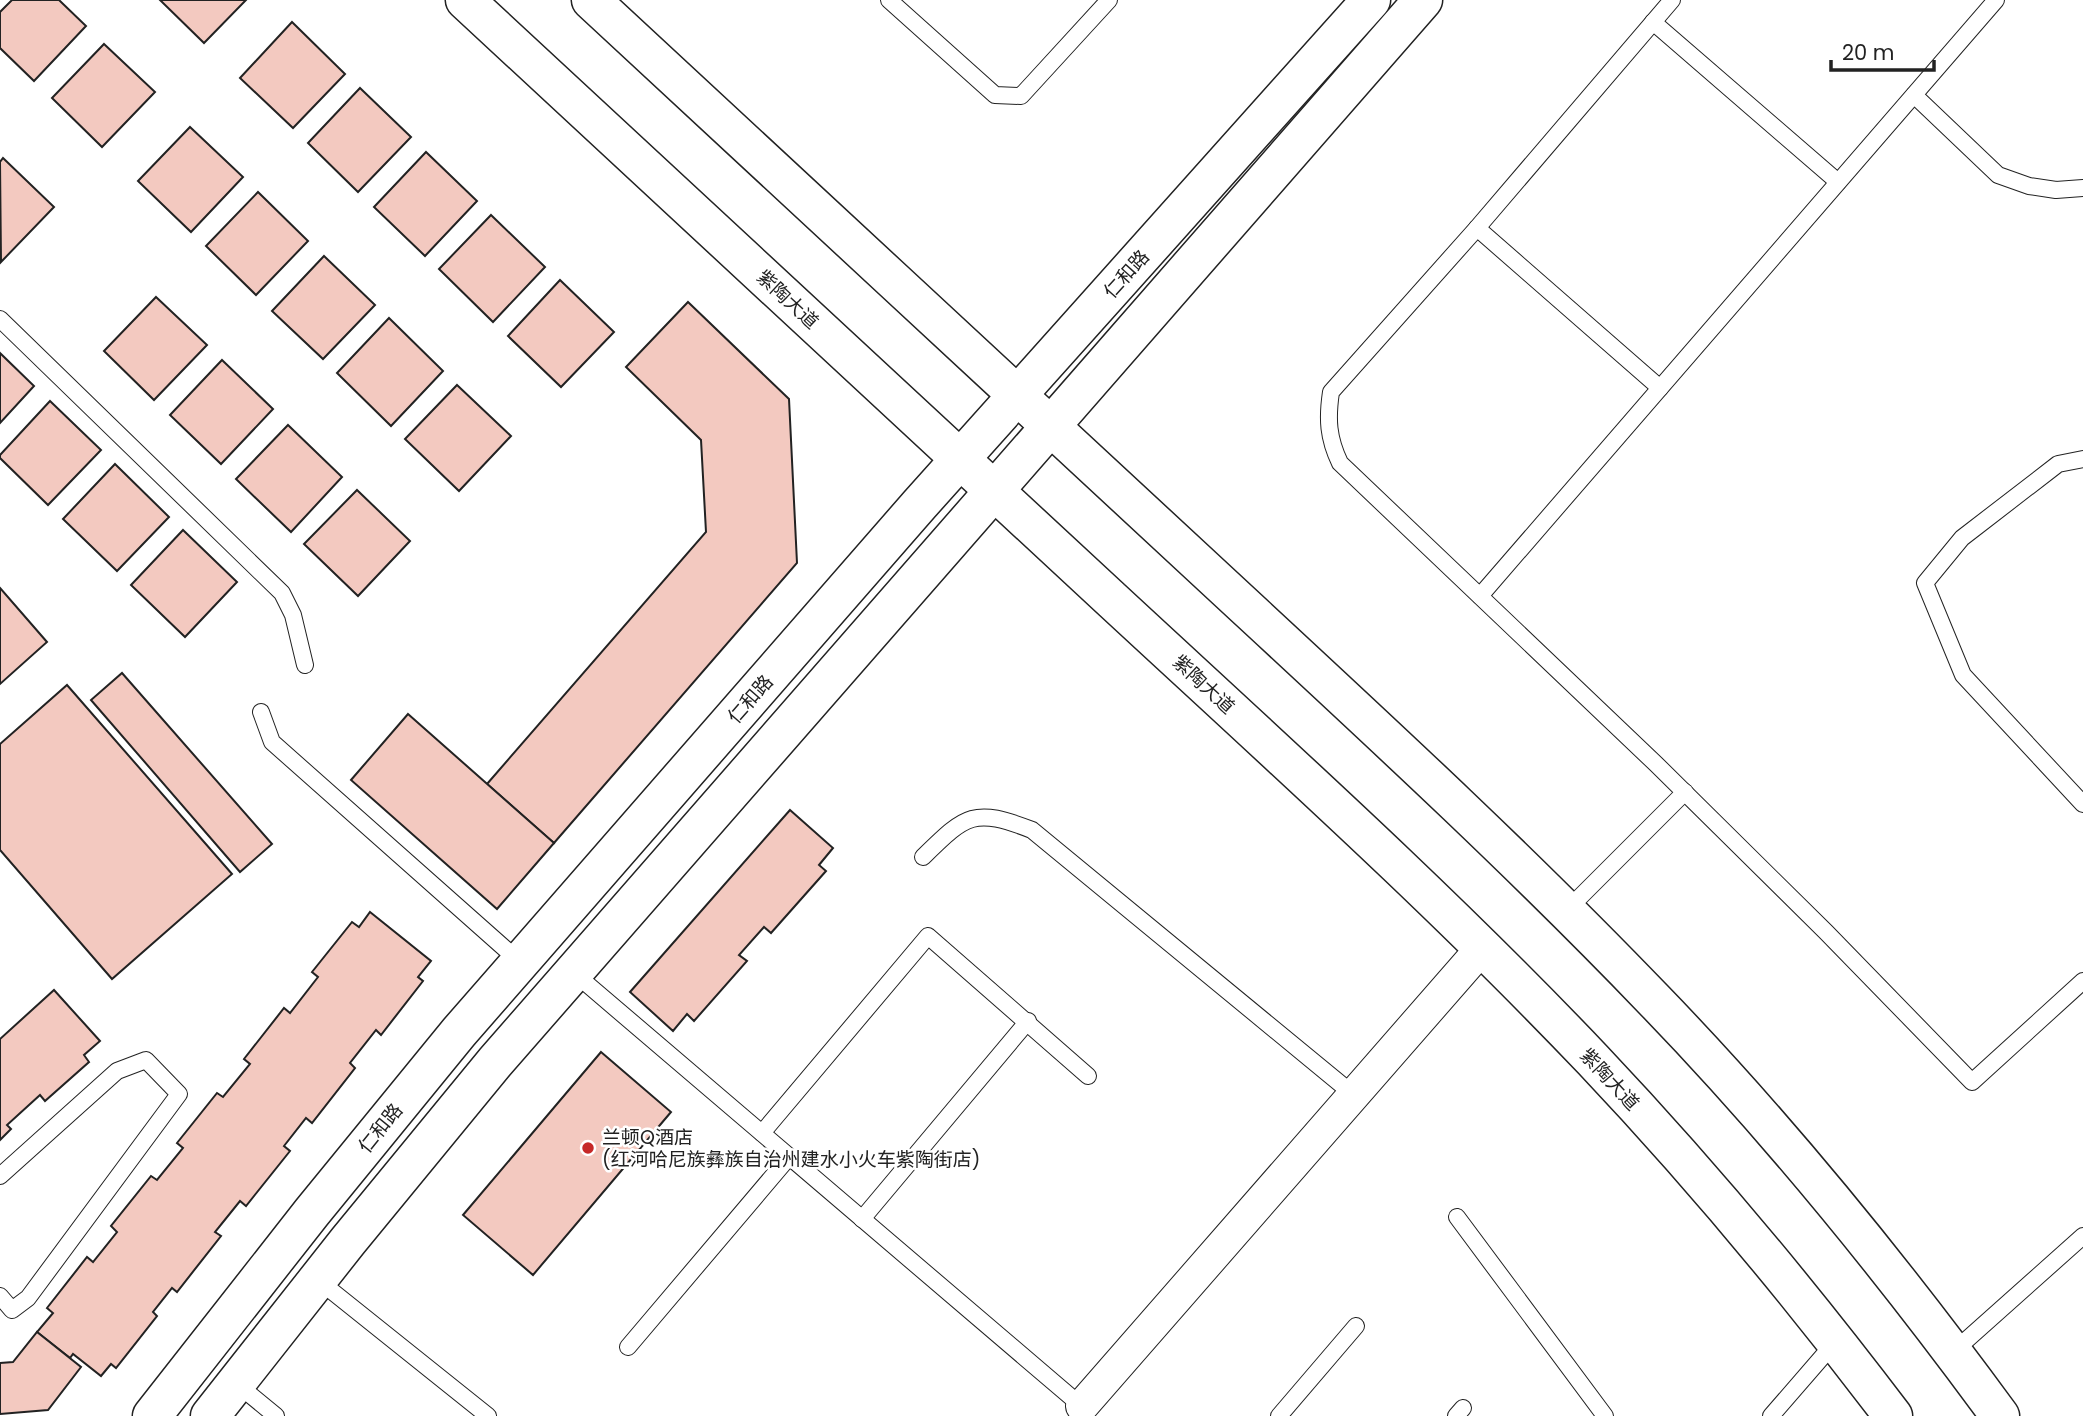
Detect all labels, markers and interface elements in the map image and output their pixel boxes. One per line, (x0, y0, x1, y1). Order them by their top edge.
scale bar (1831, 28, 1934, 72)
text: 20 m (1842, 38, 1895, 67)
street label: 仁和路 (1097, 244, 1155, 305)
street label: 紫陶大道 (751, 264, 825, 335)
street label: 紫陶大道 (1167, 649, 1241, 720)
street label: 仁和路 (721, 669, 779, 730)
street label: 紫陶大道 (1574, 1042, 1645, 1116)
street label: 仁和路 (352, 1098, 409, 1159)
place label: 兰顿Q酒店 (红河哈尼族彝族自治州建水小火车紫陶街店) (602, 1124, 980, 1173)
marker: 兰顿Q酒店 (红河哈尼族彝族自治州建水小火车紫陶街店) (580, 1140, 596, 1156)

